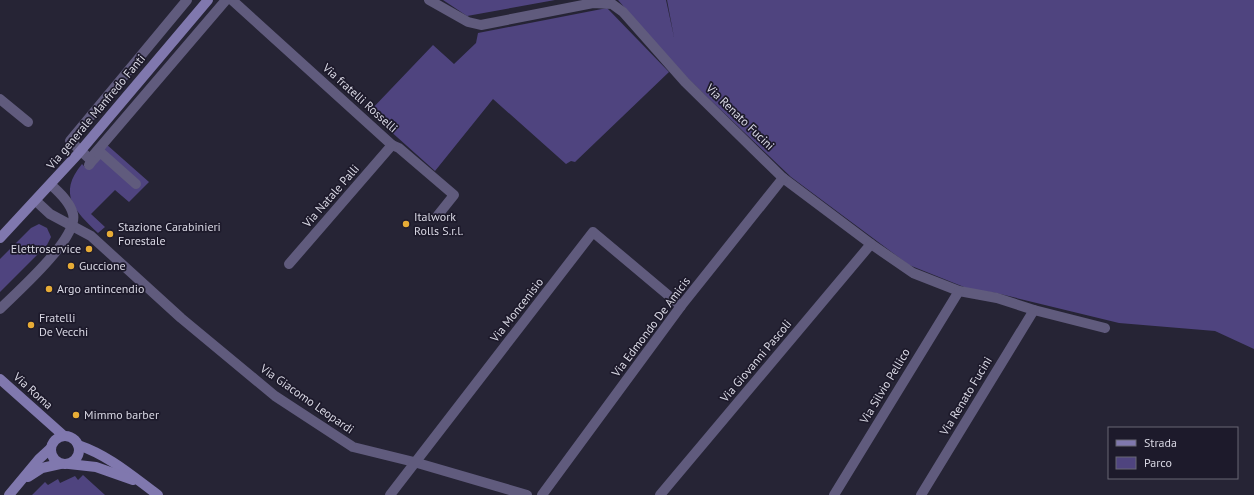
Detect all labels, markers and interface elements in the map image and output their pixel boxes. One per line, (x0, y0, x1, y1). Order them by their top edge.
street label: Via generale Manfredo Fanti (43, 51, 148, 173)
street label: Via fratelli Rosselli (319, 59, 401, 135)
street label: Via Renato Fucini (702, 80, 778, 153)
street label: Via Natale Palli (299, 161, 362, 231)
place label: Italwork Rolls S.r.l. (414, 209, 463, 238)
place label: Stazione Carabinieri Forestale (118, 219, 221, 248)
marker: Italwork Rolls S.r.l. (401, 219, 411, 229)
marker: Stazione Carabinieri Forestale (105, 229, 115, 239)
place label: Elettroservice (11, 241, 81, 256)
marker: Elettroservice (84, 244, 94, 254)
place label: Guccione (79, 258, 126, 273)
marker: Guccione (66, 261, 76, 271)
street label: Via Edmondo De Amicis (607, 274, 693, 380)
street label: Via Moncenisio (486, 275, 546, 346)
place label: Argo antincendio (57, 281, 144, 296)
marker: Argo antincendio (44, 284, 54, 294)
place label: Fratelli De Vecchi (39, 310, 88, 339)
street label: Via Giovanni Pascoli (716, 316, 794, 406)
marker: Fratelli De Vecchi (26, 320, 36, 330)
street label: Via Silvio Pellico (856, 345, 913, 427)
street label: Via Renato Fucini (936, 354, 995, 439)
street label: Via Giacomo Leopardi (257, 360, 357, 436)
street label: Via Roma (10, 368, 56, 412)
place label: Mimmo barber (84, 407, 159, 422)
marker: Mimmo barber (71, 410, 81, 420)
legend (1108, 427, 1238, 479)
text: Strada (1144, 435, 1177, 450)
text: Parco (1144, 455, 1172, 470)

